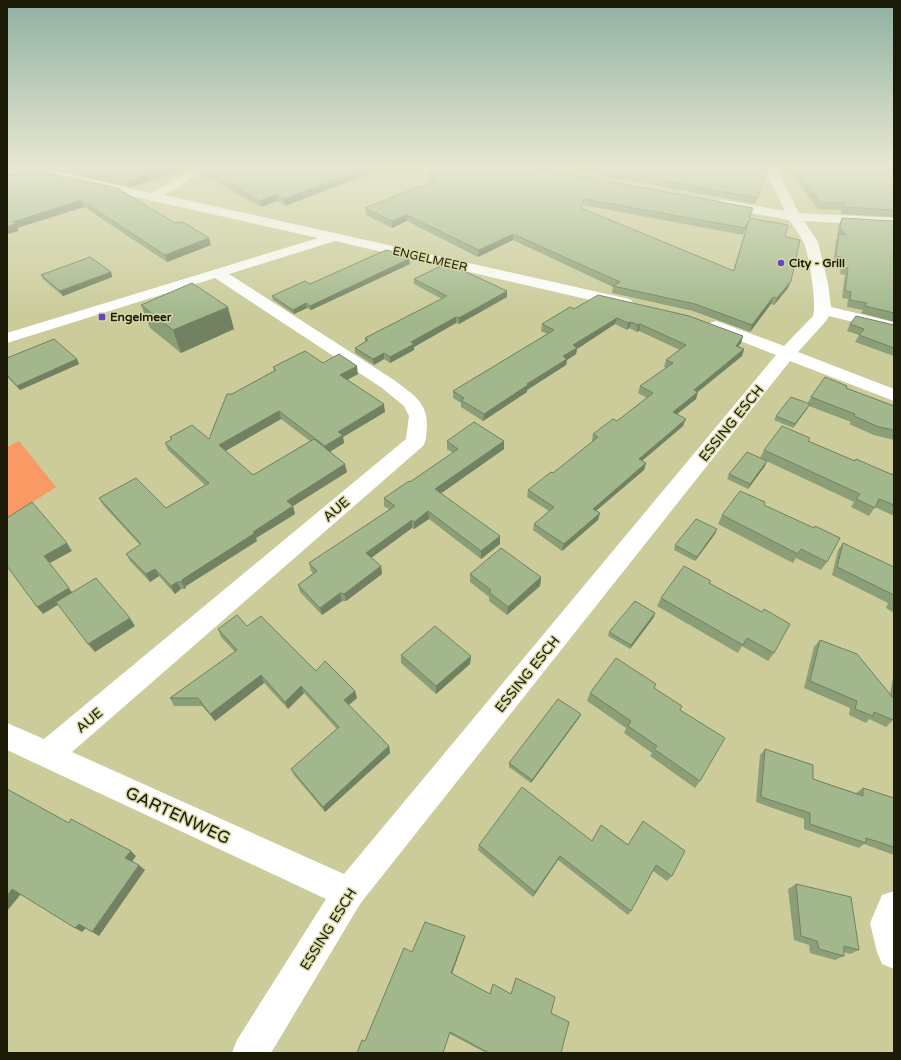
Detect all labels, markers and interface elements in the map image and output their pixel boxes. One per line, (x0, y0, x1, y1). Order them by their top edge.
street label: ENGELMEER (391, 244, 469, 274)
place label: City - Grill (789, 256, 845, 271)
marker: City - Grill (776, 258, 786, 268)
place label: Engelmeer (110, 310, 172, 325)
marker: Engelmeer (97, 312, 107, 322)
street label: ESSING ESCH (695, 382, 767, 465)
street label: AUE (320, 493, 353, 526)
street label: ESSING ESCH (491, 633, 563, 716)
street label: AUE (72, 704, 106, 736)
street label: GARTENWEG (122, 782, 234, 849)
street label: ESSING ESCH (296, 885, 360, 973)

